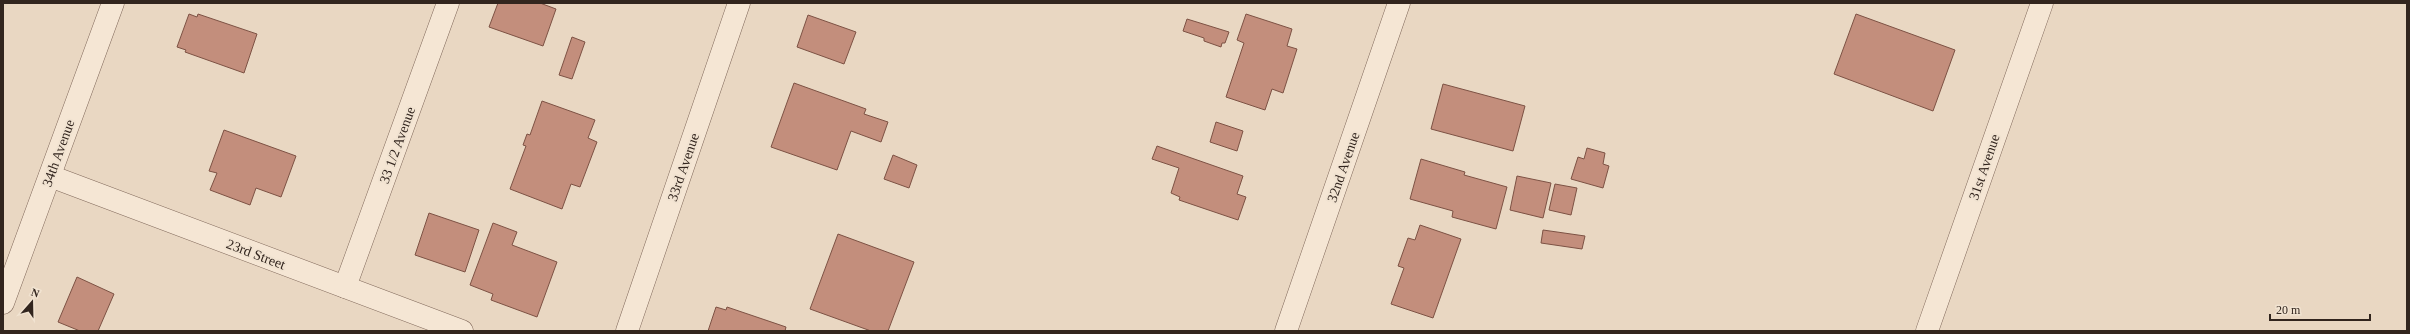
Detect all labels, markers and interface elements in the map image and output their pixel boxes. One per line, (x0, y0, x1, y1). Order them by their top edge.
street label: 33 1/2 Avenue (377, 105, 418, 186)
street label: 34th Avenue (39, 118, 78, 189)
street label: 32nd Avenue (1324, 130, 1362, 204)
street label: 33rd Avenue (665, 131, 702, 203)
street label: 31st Avenue (1966, 132, 2003, 202)
street label: 23rd Street (224, 236, 287, 273)
north arrow (12, 282, 52, 322)
text: N (30, 286, 41, 300)
scale bar (2270, 296, 2370, 322)
text: 20 m (2276, 303, 2301, 317)

